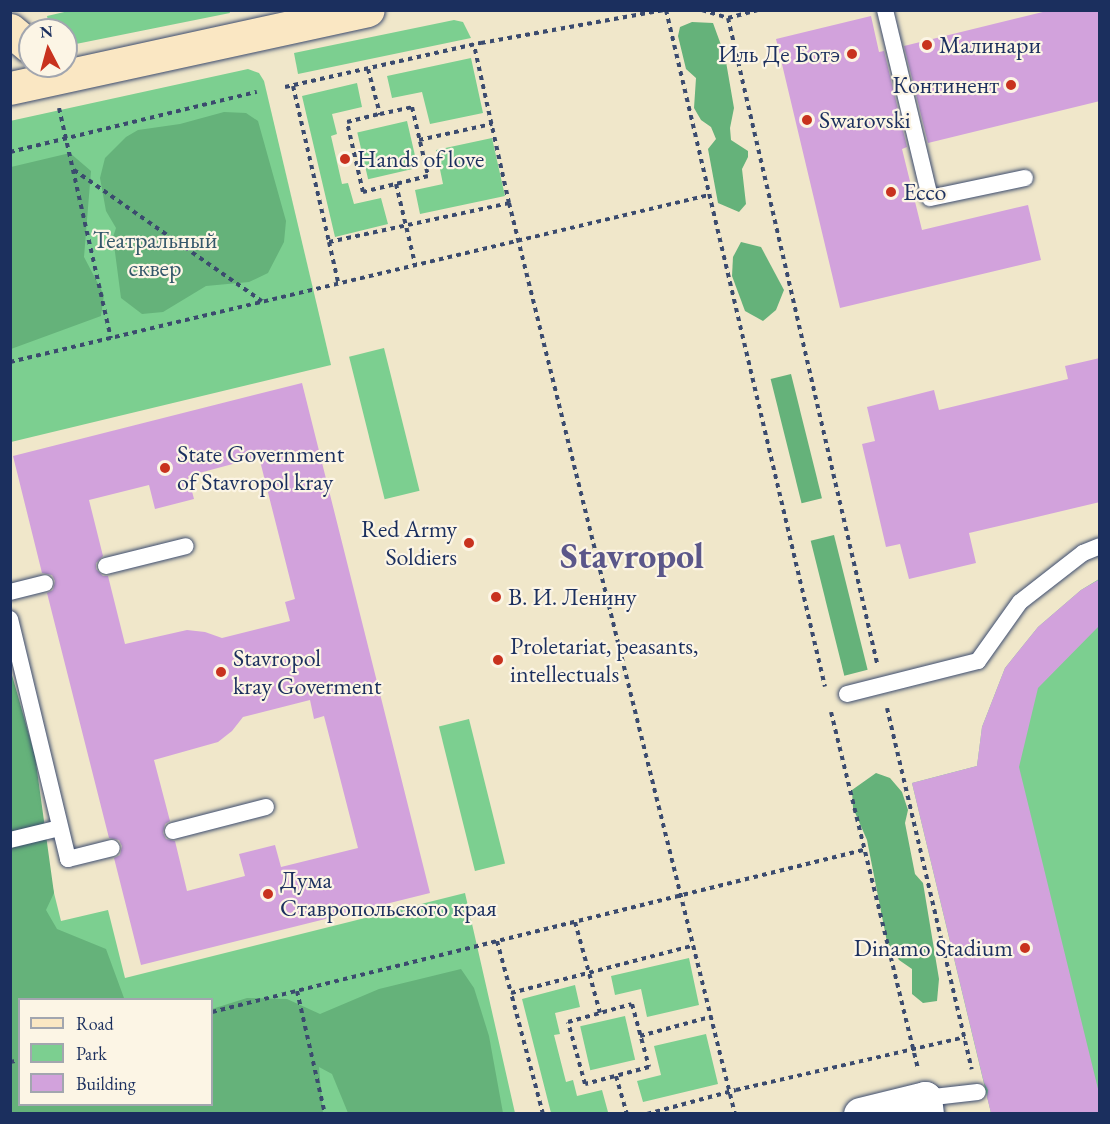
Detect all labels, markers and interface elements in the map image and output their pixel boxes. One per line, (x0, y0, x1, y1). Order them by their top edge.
north arrow (18, 18, 78, 78)
text: N (39, 20, 54, 43)
place label: Малинари (939, 31, 1041, 59)
marker: Малинари (920, 38, 934, 52)
place label: Иль Де Ботэ (718, 40, 840, 68)
marker: Иль Де Ботэ (845, 47, 859, 61)
place label: Континент (893, 71, 999, 99)
marker: Континент (1004, 78, 1018, 92)
place label: Swarovski (819, 106, 911, 134)
marker: Swarovski (800, 113, 814, 127)
place label: Hands of love (357, 145, 484, 173)
marker: Hands of love (338, 152, 352, 166)
place label: Ecco (903, 178, 946, 206)
marker: Ecco (884, 185, 898, 199)
park label: Театральный сквер (93, 226, 217, 282)
place label: State Government of Stavropol kray (177, 440, 344, 496)
marker: State Government of Stavropol kray (158, 461, 172, 475)
place label: Red Army Soldiers (361, 515, 457, 571)
district label: Stavropol (560, 534, 704, 578)
marker: Red Army Soldiers (462, 536, 476, 550)
place label: В. И. Ленину (508, 583, 637, 611)
marker: В. И. Ленину (489, 590, 503, 604)
place label: Proletariat, peasants, intellectuals (510, 632, 699, 688)
place label: Stavropol kray Goverment (233, 644, 381, 700)
marker: Proletariat, peasants, intellectuals (491, 653, 505, 667)
marker: Stavropol kray Goverment (214, 665, 228, 679)
place label: Дума Ставропольского края (280, 866, 497, 922)
marker: Дума Ставропольского края (261, 887, 275, 901)
place label: Dinamo Stadium (854, 934, 1013, 962)
marker: Dinamo Stadium (1018, 941, 1032, 955)
legend (18, 998, 213, 1106)
text: Road (76, 1012, 114, 1035)
text: Park (76, 1042, 107, 1065)
text: Building (76, 1072, 136, 1095)

